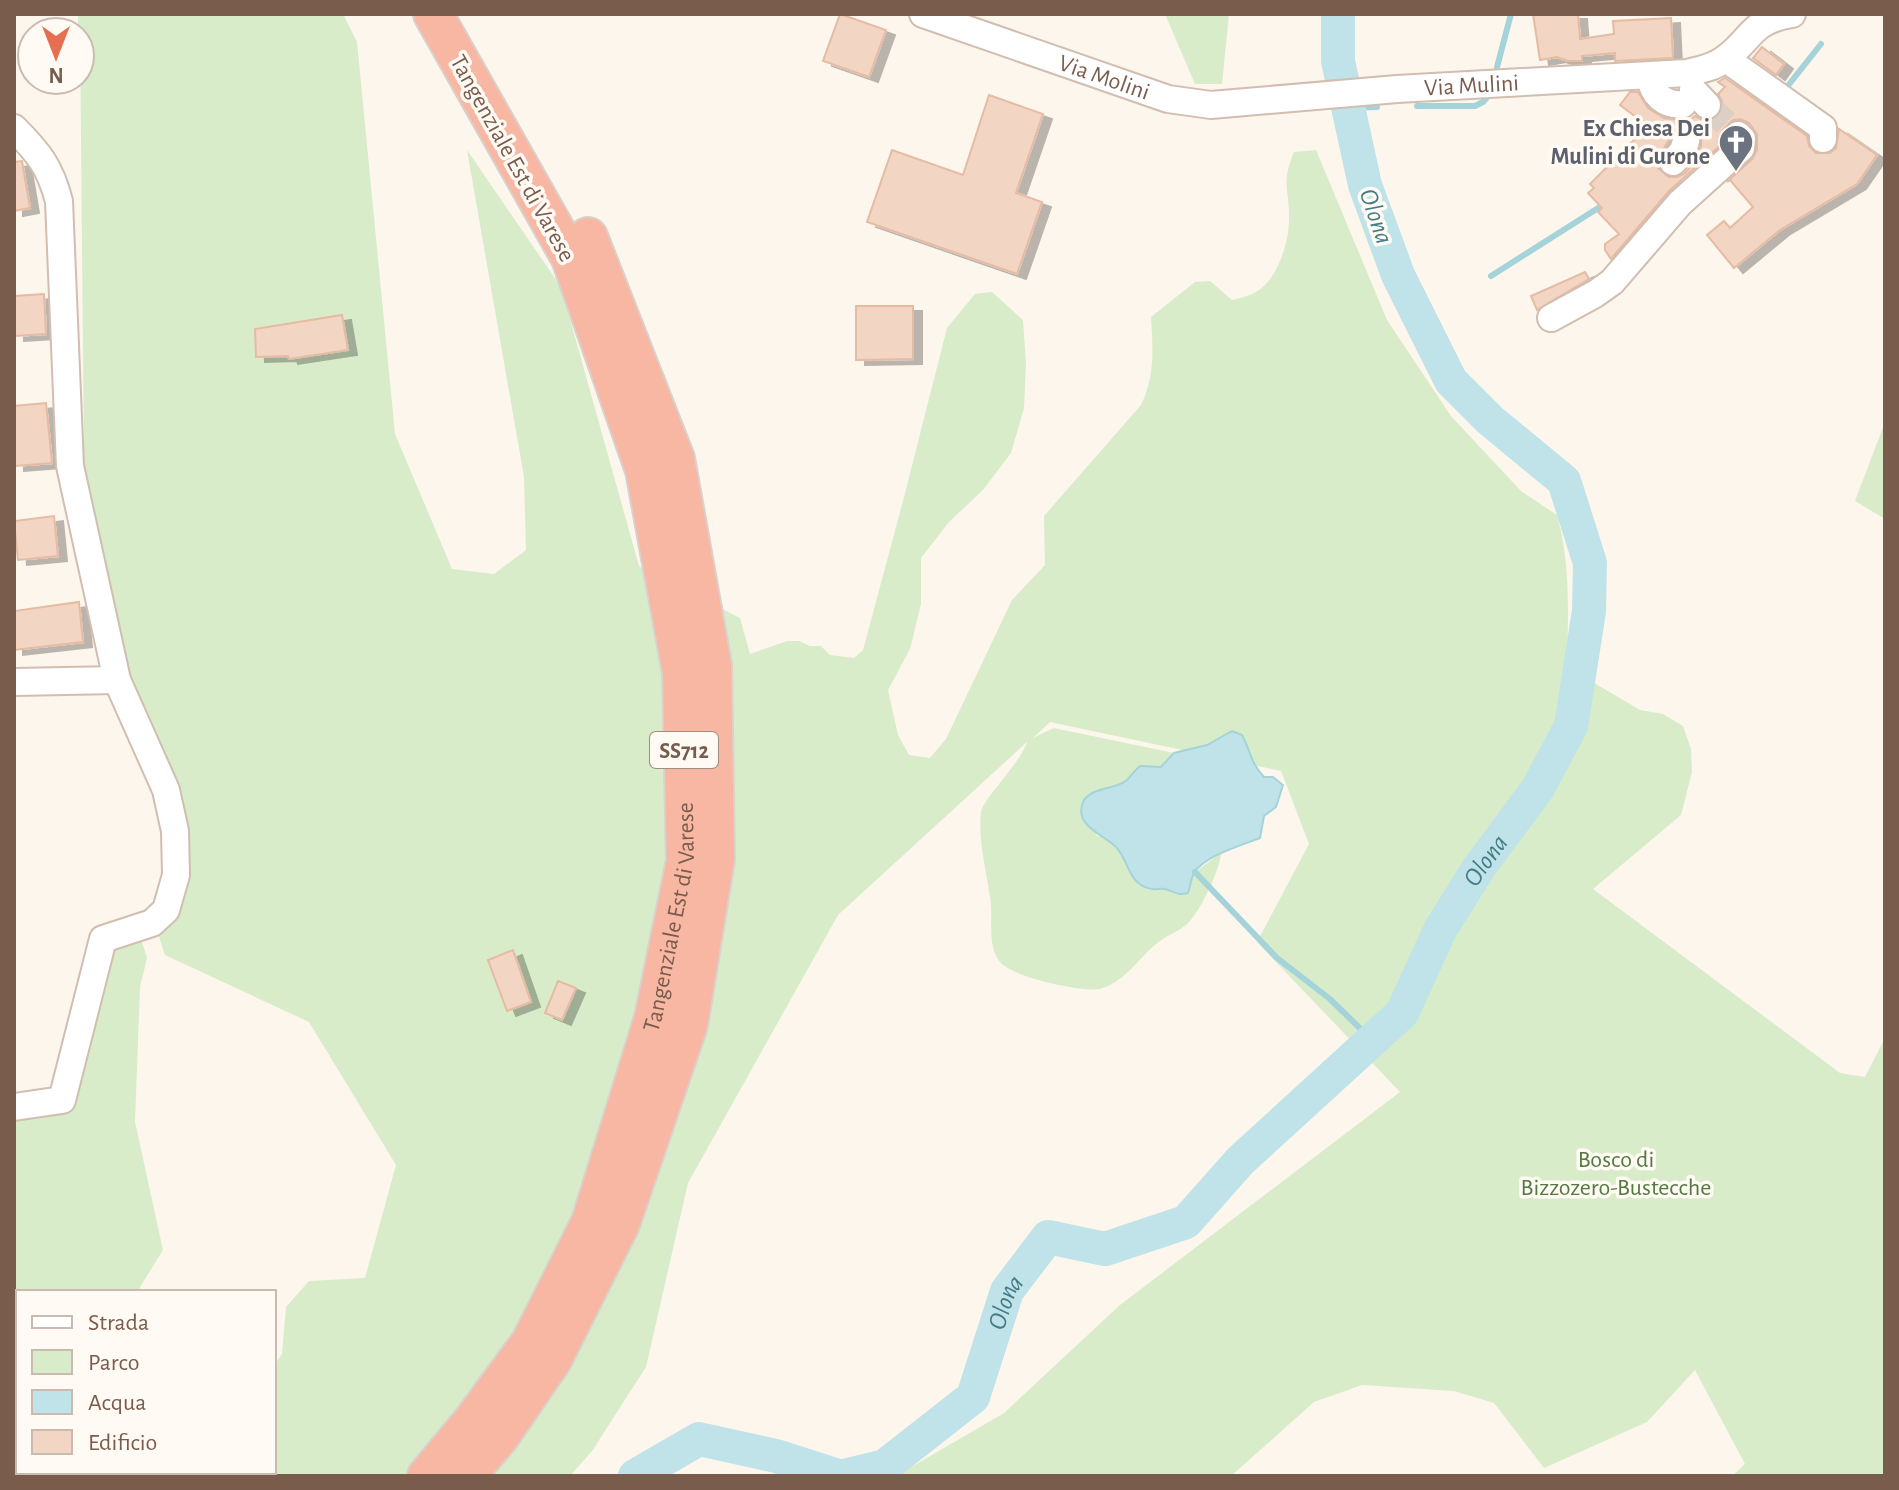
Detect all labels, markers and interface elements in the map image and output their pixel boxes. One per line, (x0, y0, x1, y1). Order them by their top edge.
north arrow (16, 16, 96, 96)
street label: Tangenziale Est di Varese (445, 51, 579, 266)
street label: Via Molini (1055, 51, 1153, 105)
text: N (48, 64, 64, 86)
street label: Via Mulini (1423, 71, 1520, 100)
place label: Ex Chiesa Dei Mulini di Gurone (1551, 117, 1710, 169)
church icon: Ex Chiesa Dei Mulini di Gurone (1717, 123, 1755, 173)
water label: Olona (1355, 185, 1398, 247)
road number: SS712 (650, 732, 718, 768)
street label: Tangenziale Est di Varese (639, 802, 699, 1035)
water label: Olona (1459, 830, 1513, 891)
park label: Bosco di Bizzozero-Bustecche (1521, 1148, 1711, 1200)
water label: Olona (983, 1270, 1028, 1333)
legend (16, 1290, 276, 1474)
text: Strada (88, 1311, 149, 1335)
text: Parco (88, 1351, 139, 1375)
text: Acqua (88, 1391, 146, 1415)
text: Edificio (88, 1431, 157, 1455)

